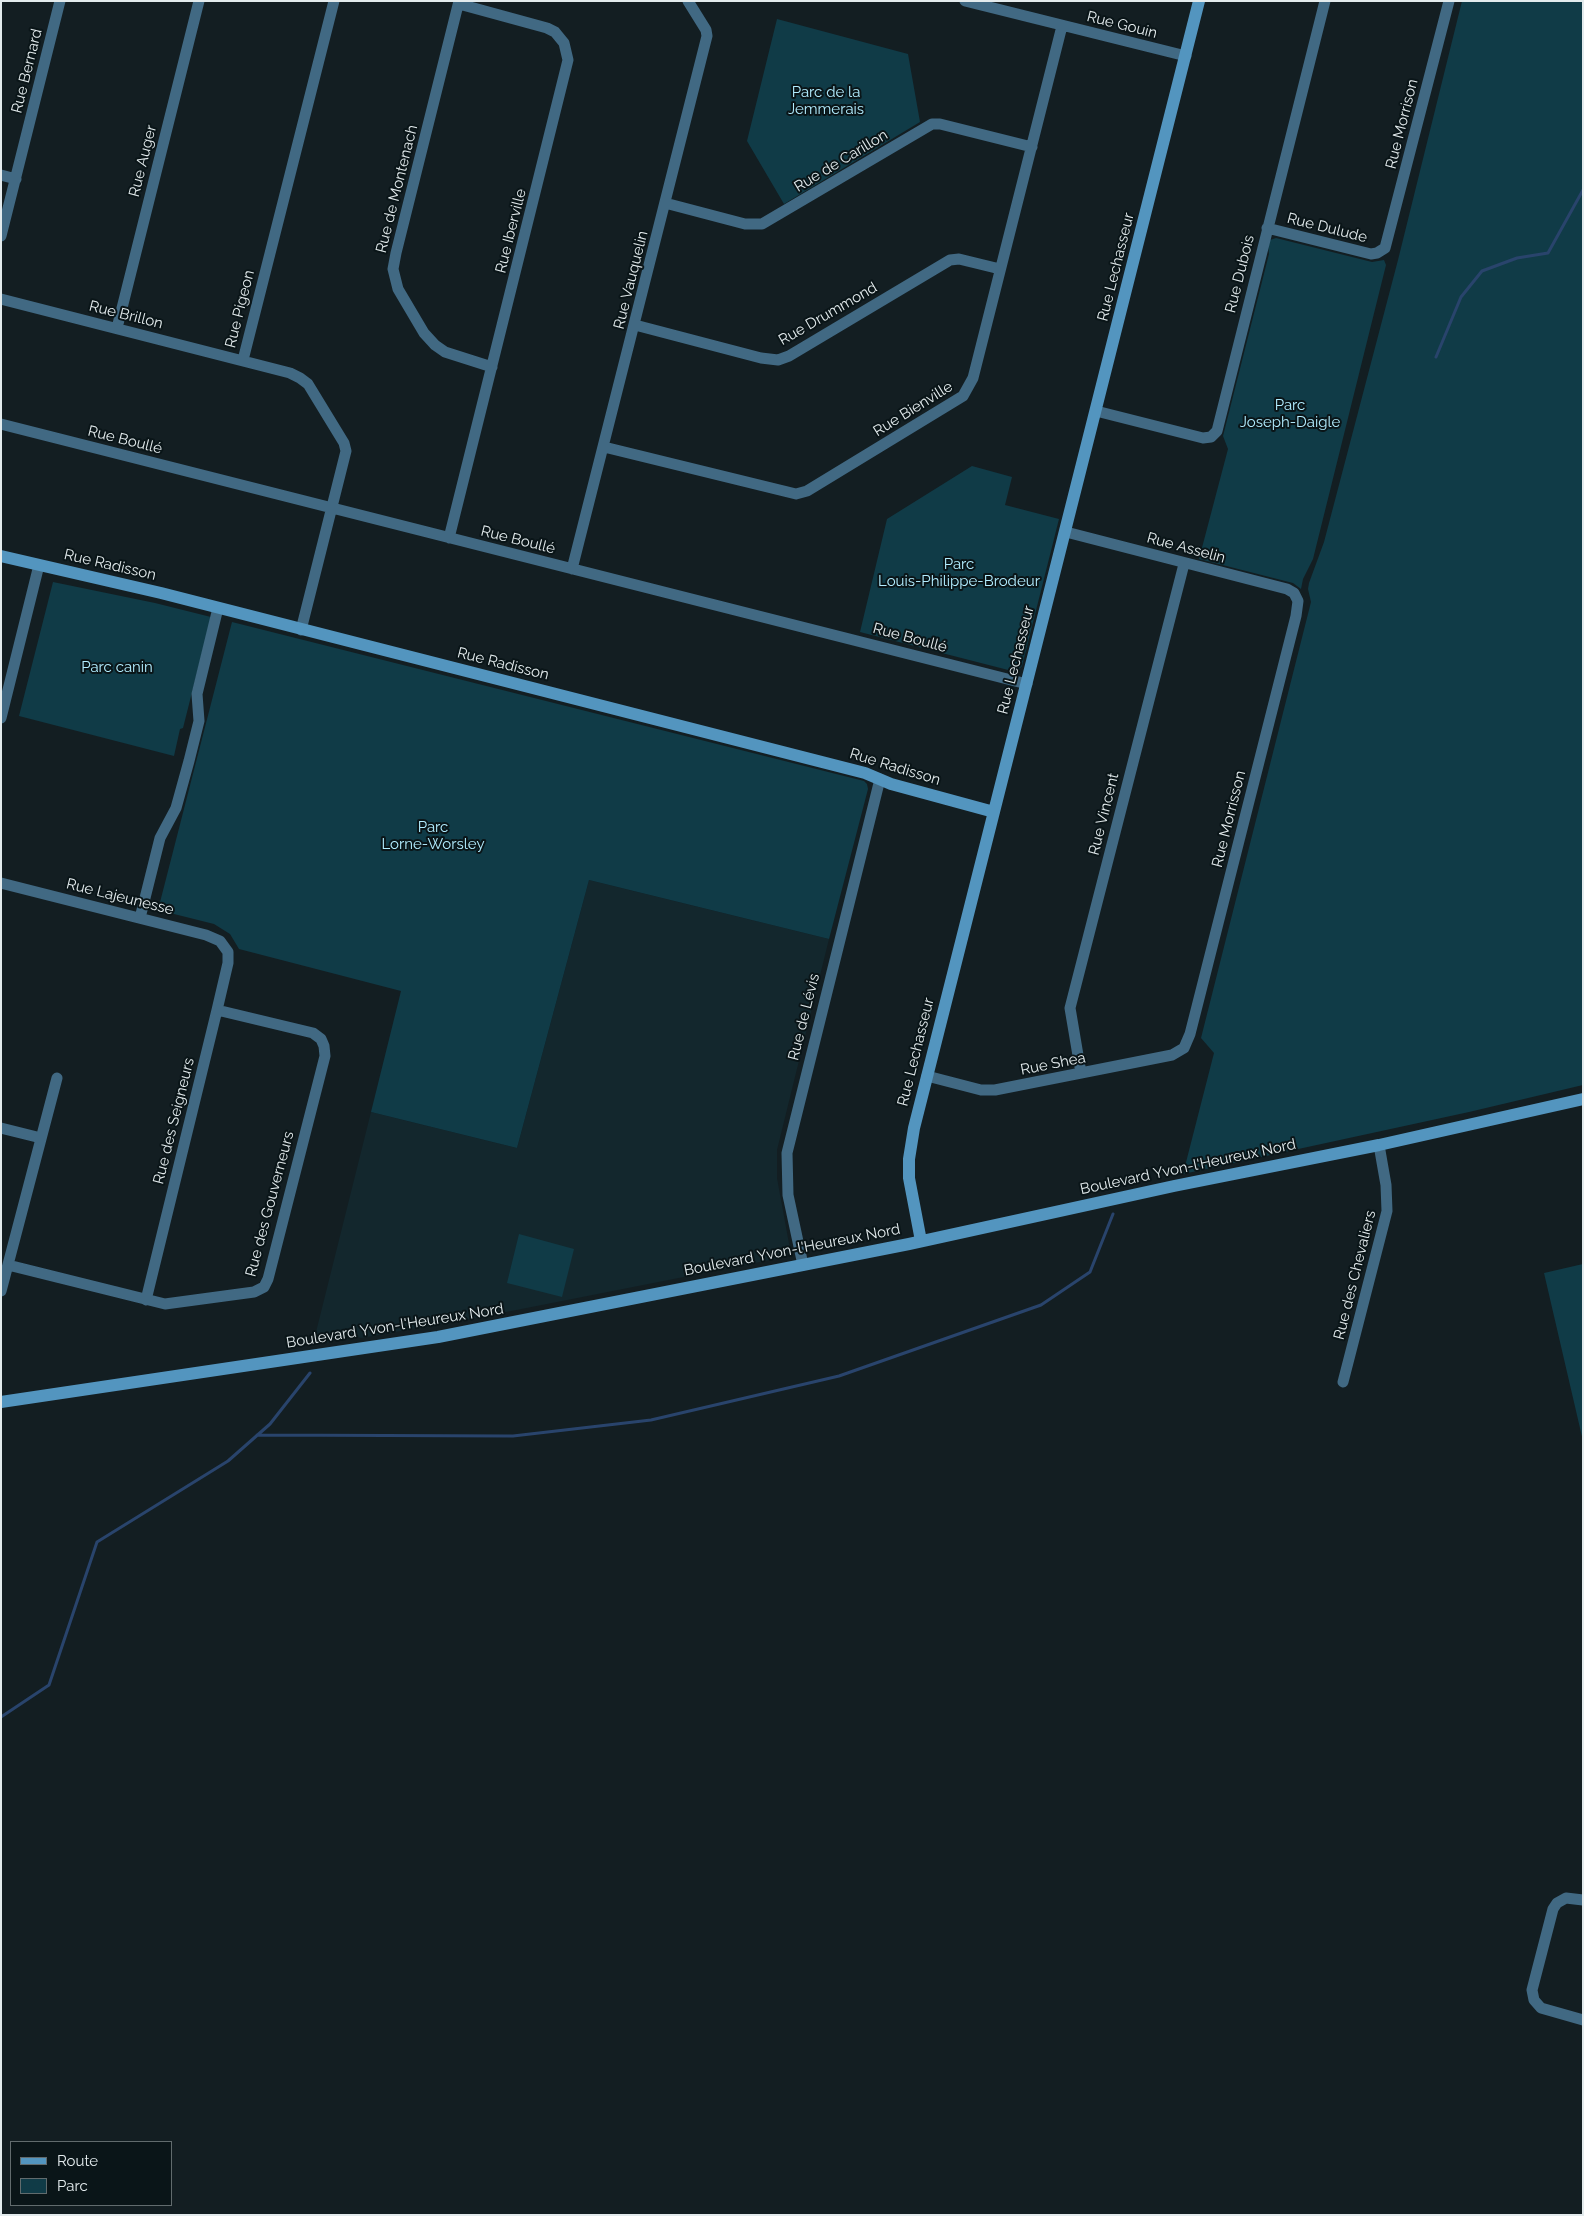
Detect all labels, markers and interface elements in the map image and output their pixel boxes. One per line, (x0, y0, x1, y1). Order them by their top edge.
street label: Rue Gouin (1085, 8, 1159, 42)
street label: Rue Bernard (8, 27, 46, 115)
street label: Rue Morrison (1382, 77, 1422, 171)
park label: Parc de la Jemmerais (788, 83, 864, 118)
street label: Rue Auger (125, 123, 161, 199)
street label: Rue de Montenach (372, 123, 422, 255)
street label: Rue de Carillon (791, 126, 891, 196)
street label: Rue Iberville (492, 187, 530, 275)
street label: Rue Dulude (1285, 209, 1369, 247)
street label: Rue Lechasseur (1094, 211, 1138, 323)
street label: Rue Vauquelin (610, 229, 652, 331)
street label: Rue Dubois (1222, 233, 1258, 315)
street label: Rue Pigeon (222, 268, 258, 350)
street label: Rue Drummond (776, 279, 880, 349)
street label: Rue Brillon (87, 297, 165, 333)
street label: Rue Bienville (870, 377, 956, 441)
park label: Parc Joseph-Daigle (1240, 396, 1340, 431)
street label: Rue Boullé (86, 422, 164, 458)
street label: Rue Boullé (479, 522, 557, 558)
street label: Rue Asselin (1145, 529, 1227, 567)
street label: Rue Radisson (62, 546, 158, 584)
park label: Parc Louis-Philippe-Brodeur (878, 555, 1040, 590)
street label: Rue Lechasseur (994, 604, 1038, 716)
street label: Rue Boullé (871, 619, 949, 657)
street label: Rue Radisson (455, 644, 551, 684)
park label: Parc canin (81, 658, 153, 676)
street label: Rue Radisson (848, 745, 942, 789)
street label: Rue Morrisson (1208, 769, 1250, 869)
street label: Rue Vincent (1085, 771, 1123, 857)
park label: Parc Lorne-Worsley (381, 818, 485, 853)
street label: Rue Lajeunesse (64, 875, 176, 919)
street label: Rue de Lévis (785, 972, 823, 1062)
street label: Rue Lechasseur (894, 996, 938, 1108)
street label: Rue Shea (1019, 1049, 1087, 1079)
street label: Rue des Seigneurs (150, 1056, 198, 1186)
street label: Rue des Gouverneurs (242, 1129, 298, 1279)
street label: Boulevard Yvon-l'Heureux Nord (1079, 1135, 1297, 1199)
street label: Rue des Chevaliers (1330, 1208, 1380, 1342)
street label: Boulevard Yvon-l'Heureux Nord (682, 1220, 902, 1280)
street label: Boulevard Yvon-l'Heureux Nord (285, 1300, 505, 1352)
legend (10, 2141, 172, 2206)
text: Route (57, 2152, 98, 2170)
text: Parc (57, 2177, 88, 2195)

